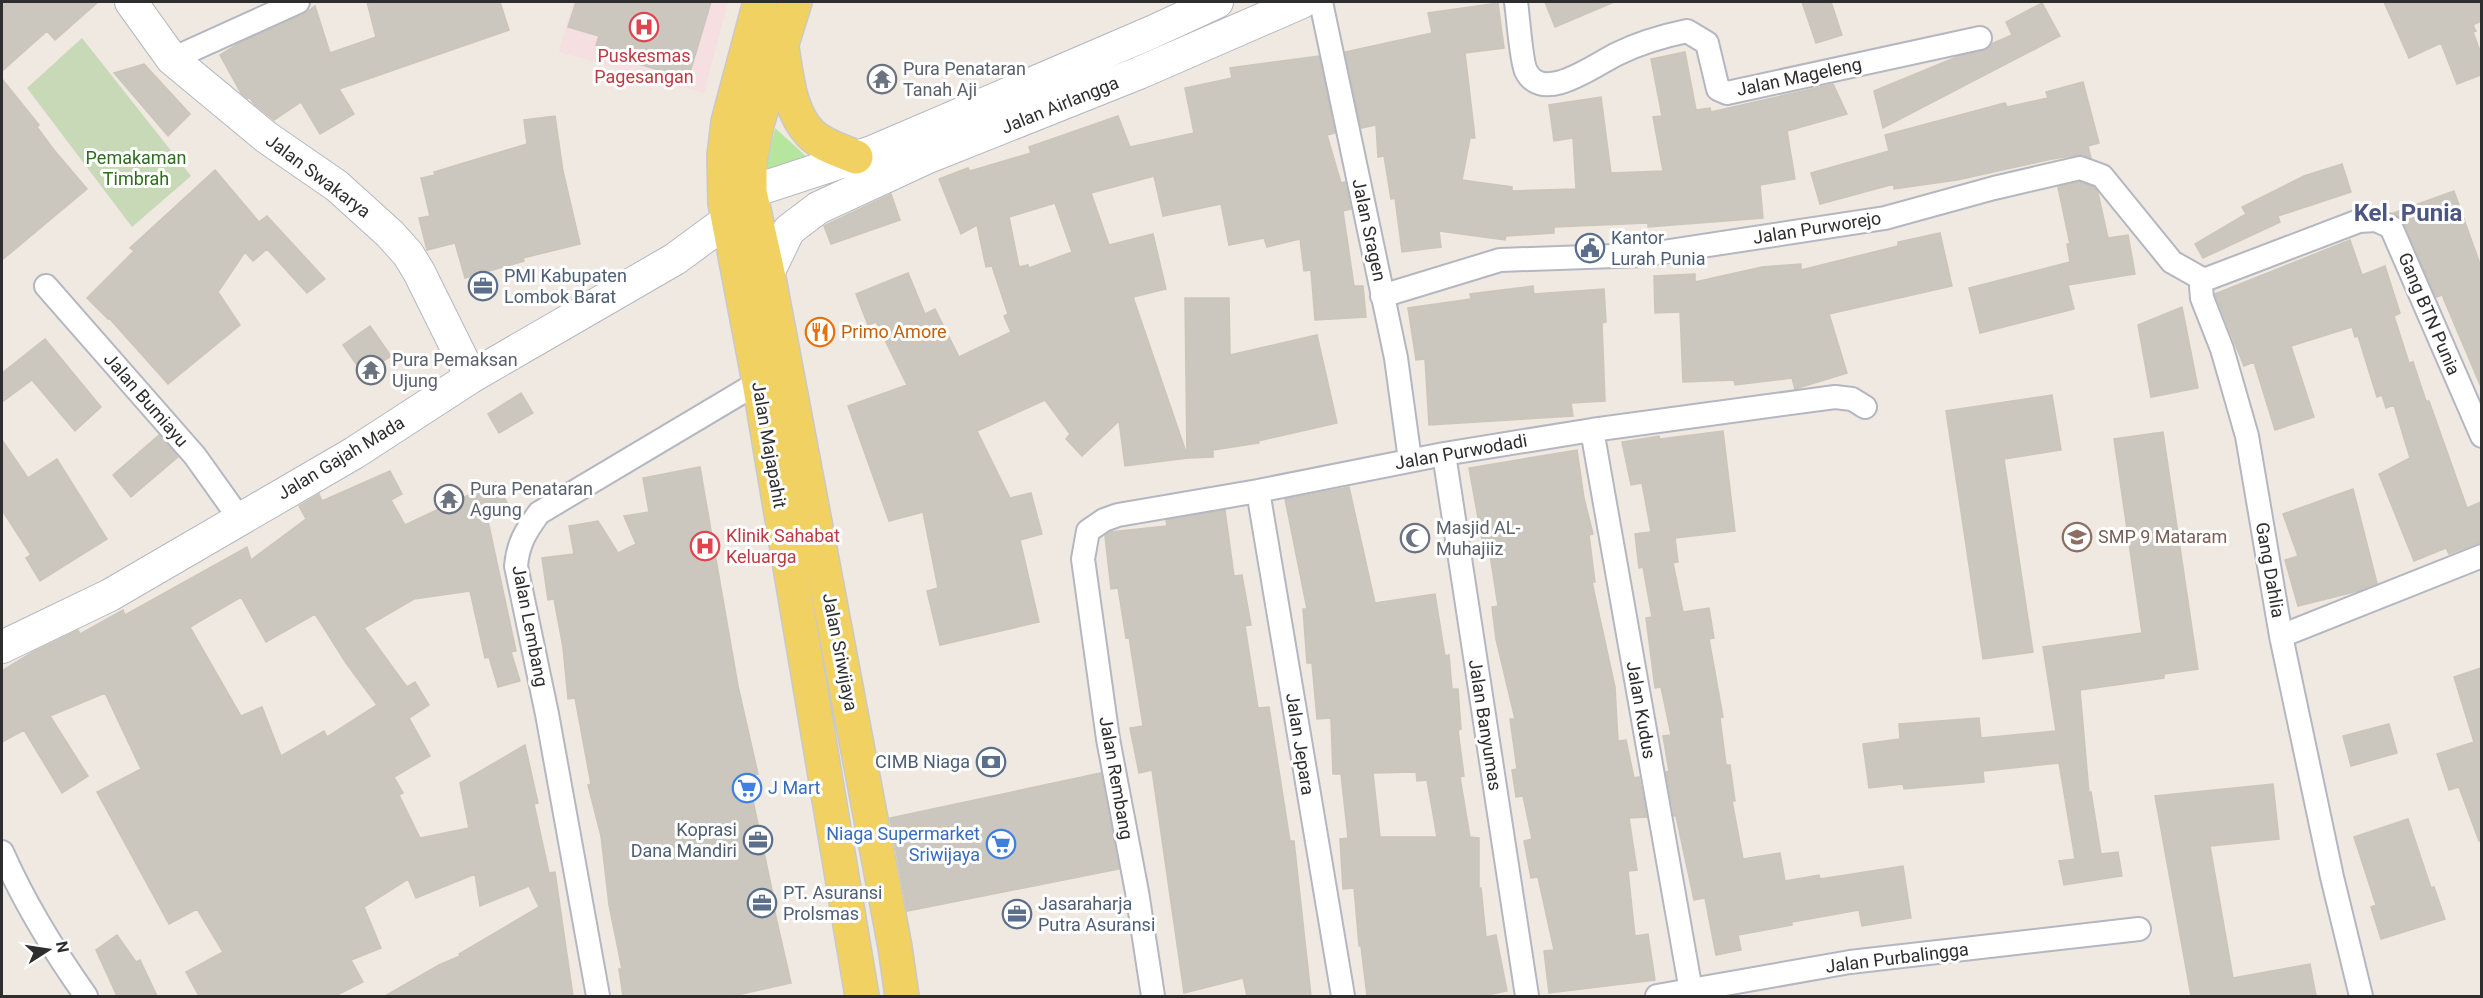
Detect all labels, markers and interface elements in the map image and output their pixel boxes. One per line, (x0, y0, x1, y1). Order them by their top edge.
hospital icon: Puskesmas Pagesangan (628, 11, 660, 43)
place label: Puskesmas Pagesangan (594, 45, 694, 87)
street label: Jalan Mageleng (1734, 53, 1863, 100)
place label: Pura Penataran Tanah Aji (903, 58, 1026, 100)
temple icon: Pura Penataran Tanah Aji (866, 63, 898, 95)
street label: Jalan Airlangga (998, 71, 1122, 138)
street label: Jalan Swakarya (262, 129, 375, 222)
park label: Pemakaman Timbrah (86, 147, 186, 189)
street label: Jalan Sragen (1348, 177, 1391, 283)
district label: Kel. Punia (2354, 199, 2463, 227)
street label: Jalan Purworejo (1751, 207, 1883, 248)
place label: Kantor Lurah Punia (1611, 227, 1706, 269)
public building icon: Kantor Lurah Punia (1574, 232, 1606, 264)
street label: Gang BTN Punia (2394, 249, 2465, 378)
place label: PMI Kabupaten Lombok Barat (504, 265, 627, 307)
office icon: PMI Kabupaten Lombok Barat (467, 270, 499, 302)
restaurant icon: Primo Amore (804, 316, 836, 348)
place label: Primo Amore (841, 321, 947, 342)
street label: Jalan Bumiayu (100, 348, 193, 451)
place label: Pura Pemaksan Ujung (392, 349, 518, 391)
temple icon: Pura Pemaksan Ujung (355, 354, 387, 386)
street label: Jalan Majapahit (748, 380, 791, 510)
street label: Jalan Gajah Mada (273, 411, 408, 504)
street label: Jalan Purwodadi (1393, 430, 1529, 473)
place label: Pura Penataran Agung (470, 478, 593, 520)
temple icon: Pura Penataran Agung (433, 483, 465, 515)
place label: Masjid AL- Muhajiiz (1436, 517, 1521, 559)
school or university icon: SMP 9 Mataram (2061, 521, 2093, 553)
street label: Gang Dahlia (2252, 521, 2289, 619)
mosque icon: Masjid AL- Muhajiiz (1399, 522, 1431, 554)
place label: Klinik Sahabat Keluarga (726, 525, 840, 567)
place label: SMP 9 Mataram (2098, 526, 2227, 547)
hospital icon: Klinik Sahabat Keluarga (689, 530, 721, 562)
street label: Jalan Lembang (508, 563, 553, 688)
street label: Jalan Sriwijaya (819, 591, 862, 713)
street label: Jalan Banyumas (1465, 658, 1506, 792)
street label: Jalan Kudus (1623, 659, 1660, 760)
street label: Jalan Jepara (1282, 691, 1319, 797)
street label: Jalan Rembang (1095, 715, 1138, 841)
bank icon: CIMB Niaga (975, 746, 1007, 778)
place label: CIMB Niaga (875, 751, 970, 772)
supermarket icon: J Mart (731, 772, 763, 804)
place label: J Mart (768, 777, 820, 798)
place label: Koprasi Dana Mandiri (631, 819, 737, 861)
place label: Niaga Supermarket Sriwijaya (826, 823, 980, 865)
office icon: Koprasi Dana Mandiri (742, 824, 774, 856)
supermarket icon: Niaga Supermarket Sriwijaya (985, 828, 1017, 860)
place label: PT. Asuransi Prolsmas (783, 882, 883, 924)
office icon: PT. Asuransi Prolsmas (746, 887, 778, 919)
place label: Jasaraharja Putra Asuransi (1038, 893, 1155, 935)
office icon: Jasaraharja Putra Asuransi (1001, 898, 1033, 930)
north arrow (18, 920, 78, 980)
street label: Jalan Purbalingga (1824, 938, 1970, 977)
text: N (52, 939, 73, 954)

